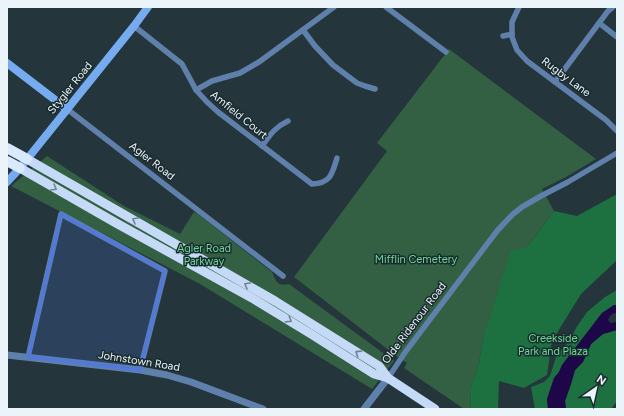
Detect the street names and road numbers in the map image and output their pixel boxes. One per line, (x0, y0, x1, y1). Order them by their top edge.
street label: Rugby Lane (539, 54, 593, 100)
street label: Stygler Road (45, 59, 95, 117)
street label: Amfield Court (208, 88, 270, 142)
street label: Agler Road (127, 139, 177, 183)
street label: Olde Ridenour Road (379, 280, 449, 366)
street label: Johnstown Road (97, 348, 181, 374)

